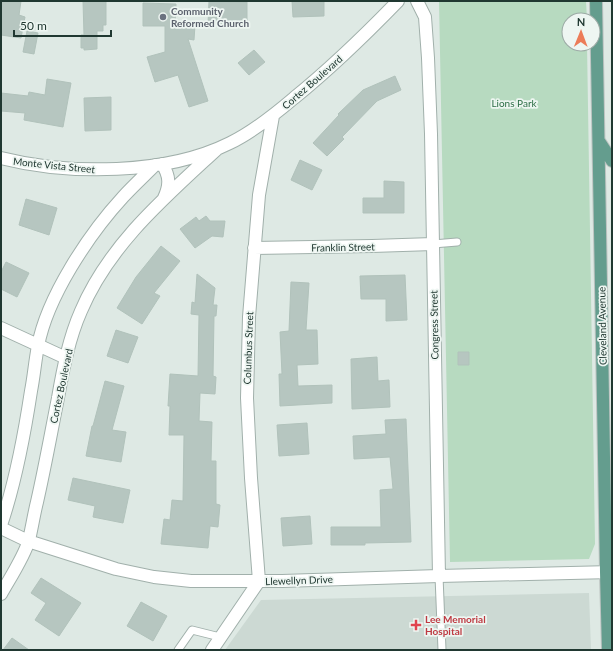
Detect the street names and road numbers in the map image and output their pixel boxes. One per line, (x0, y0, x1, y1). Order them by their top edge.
street label: Cortez Boulevard (279, 53, 345, 111)
street label: Monte Vista Street (12, 155, 96, 175)
street label: Franklin Street (311, 240, 375, 254)
street label: Cleveland Avenue (595, 287, 609, 365)
street label: Congress Street (427, 290, 441, 360)
street label: Columbus Street (241, 311, 255, 385)
street label: Cortez Boulevard (47, 348, 75, 424)
street label: Llewellyn Drive (265, 573, 333, 587)

